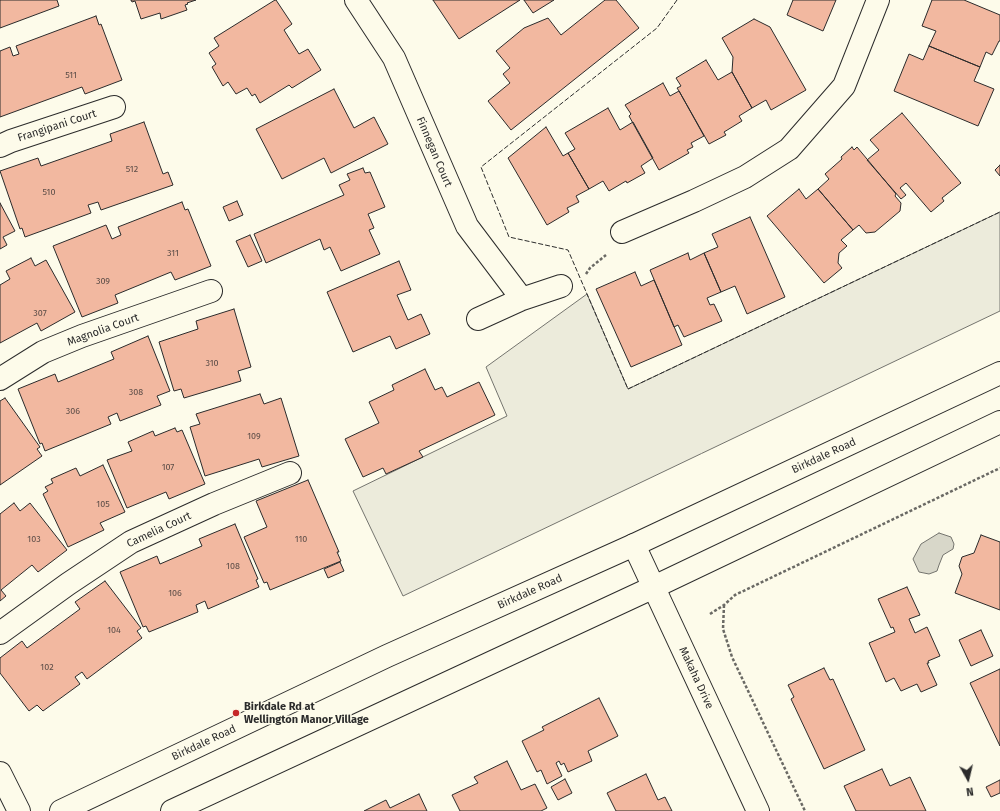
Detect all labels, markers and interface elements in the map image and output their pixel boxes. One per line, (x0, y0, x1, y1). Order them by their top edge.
house number: 511 (65, 70, 77, 80)
street label: Frangipani Court (16, 107, 98, 145)
street label: Finnegan Court (413, 115, 455, 189)
house number: 512 (126, 164, 138, 174)
house number: 510 (43, 187, 55, 197)
house number: 311 (167, 248, 179, 258)
house number: 309 (96, 276, 110, 286)
house number: 307 (33, 308, 47, 318)
street label: Magnolia Court (65, 311, 141, 349)
house number: 310 (205, 358, 219, 368)
house number: 308 (129, 387, 143, 397)
house number: 306 (66, 406, 80, 416)
house number: 109 (247, 431, 261, 441)
street label: Birkdale Road (790, 435, 858, 477)
house number: 107 (162, 462, 174, 472)
house number: 105 (96, 499, 110, 509)
street label: Camelia Court (125, 509, 193, 551)
house number: 103 (27, 534, 41, 544)
house number: 110 (295, 534, 307, 544)
house number: 108 (226, 561, 240, 571)
street label: Birkdale Road (496, 572, 564, 612)
house number: 106 (168, 588, 182, 598)
house number: 104 (107, 625, 121, 635)
street label: Makaha Drive (676, 645, 716, 711)
house number: 102 (40, 662, 54, 672)
place label: Birkdale Rd at Wellington Manor Village (244, 700, 369, 726)
marker: Birkdale Rd at Wellington Manor Village (231, 708, 241, 718)
street label: Birkdale Road (170, 722, 238, 764)
north arrow (948, 759, 988, 799)
text: N (965, 784, 974, 798)

